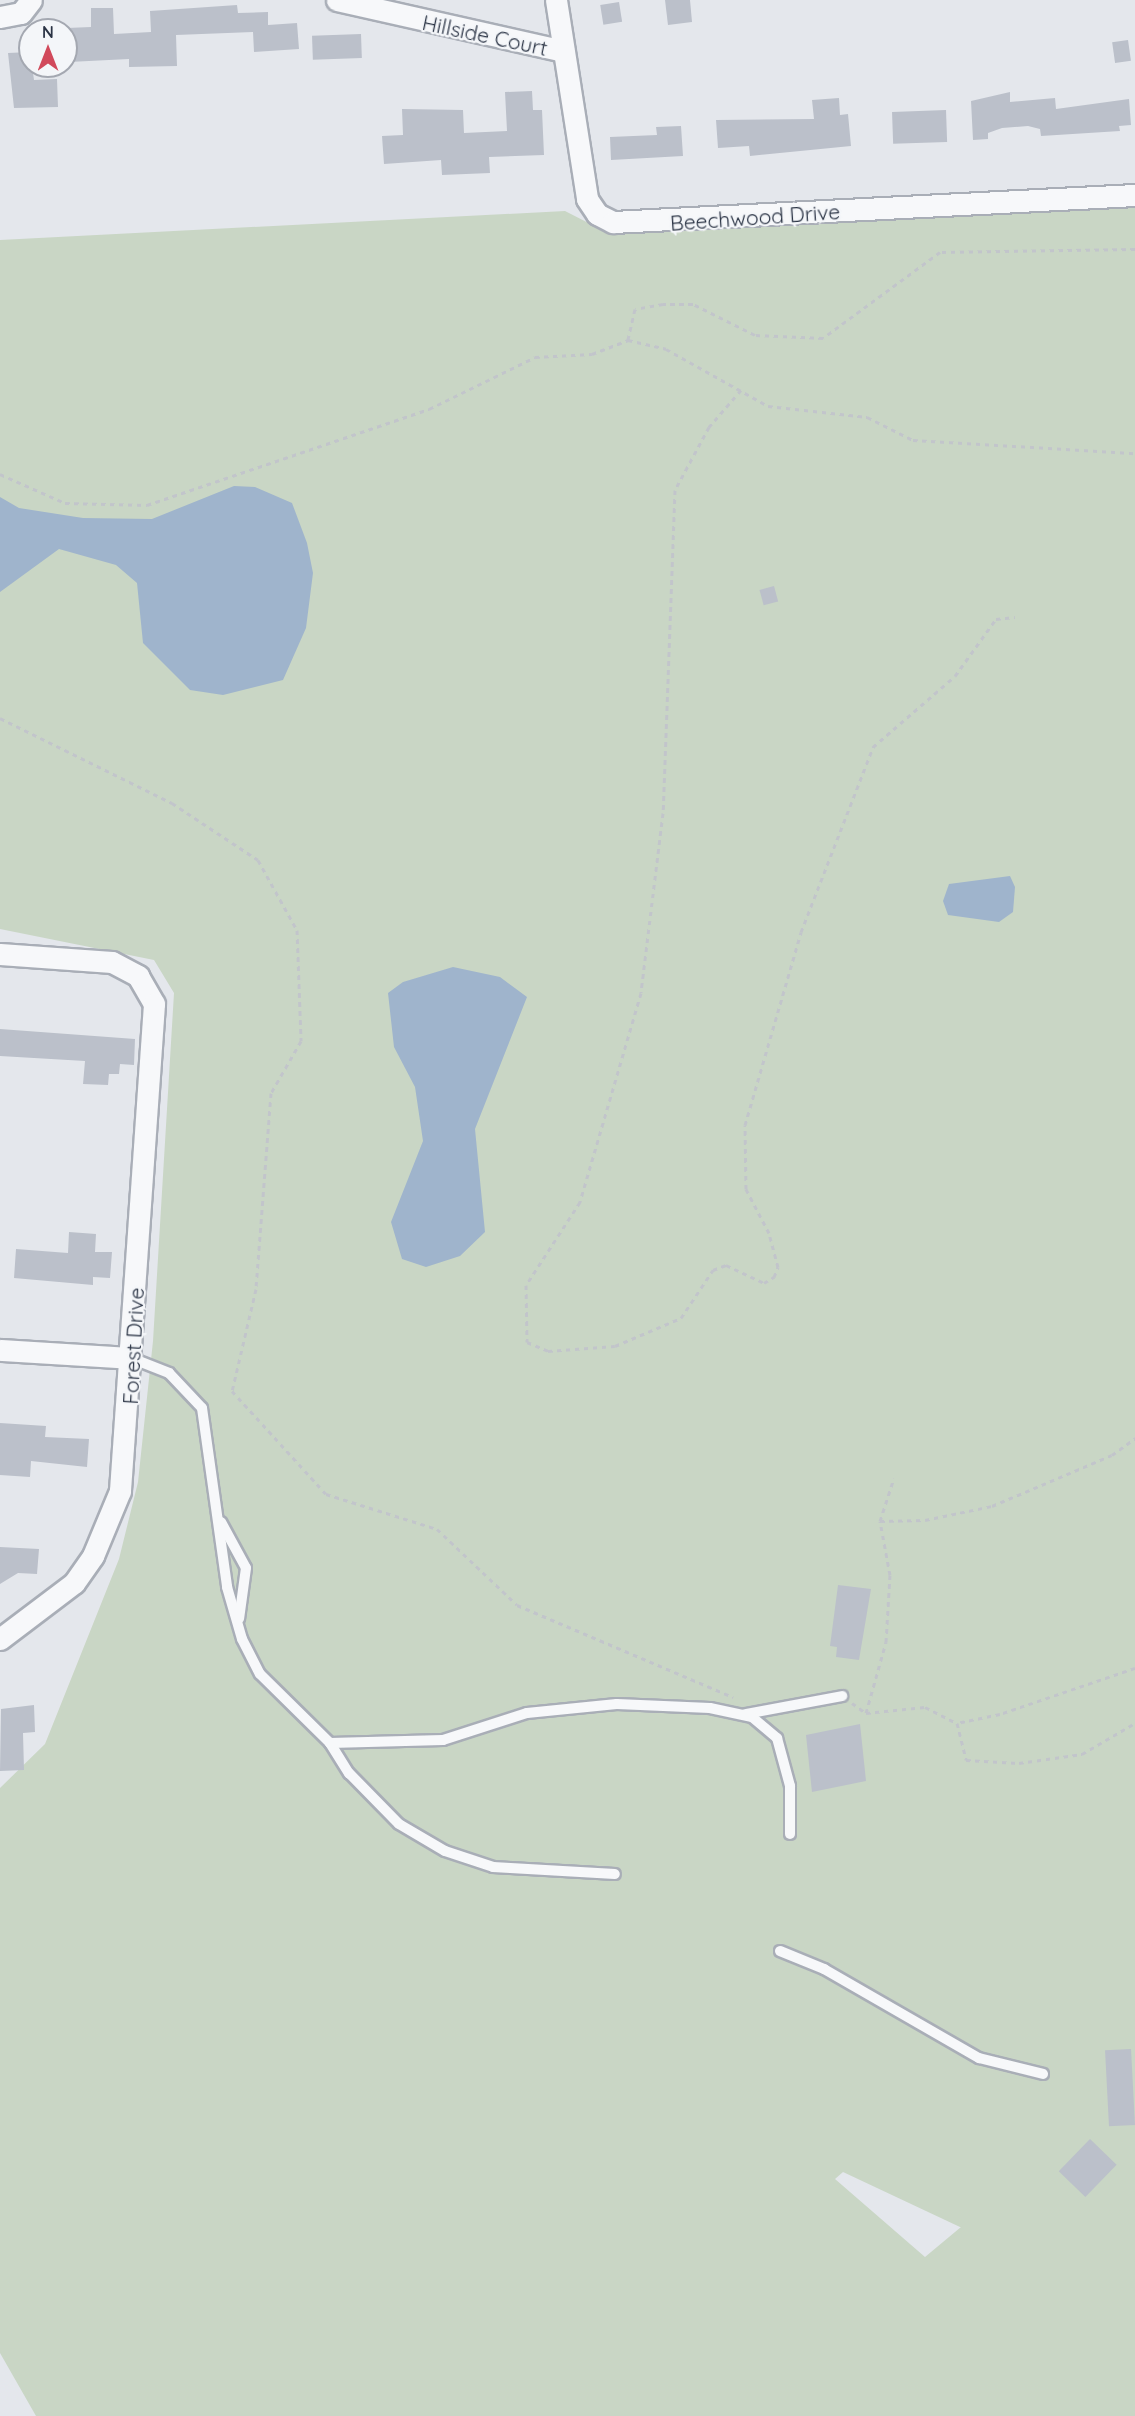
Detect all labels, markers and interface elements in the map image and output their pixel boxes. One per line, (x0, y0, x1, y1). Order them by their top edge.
street label: Hillside Court (420, 9, 550, 61)
north arrow (18, 18, 78, 78)
text: N (42, 22, 54, 42)
street label: Beechwood Drive (669, 198, 841, 236)
street label: Forest Drive (117, 1287, 149, 1405)

